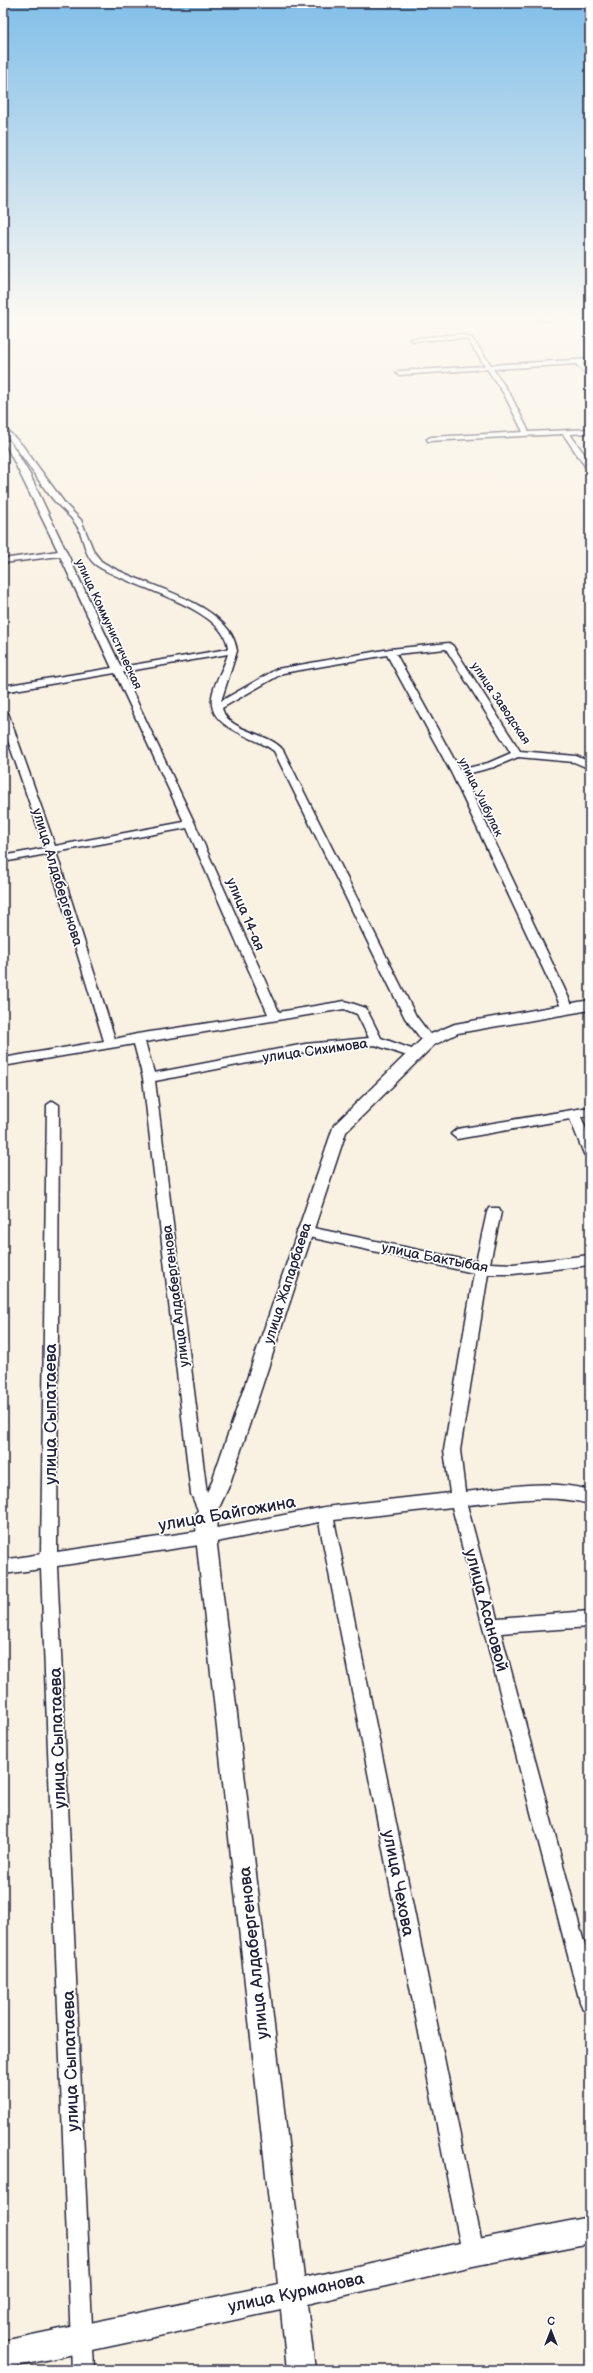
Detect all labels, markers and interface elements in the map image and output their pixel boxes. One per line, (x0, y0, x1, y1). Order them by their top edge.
street label: улица Коммунистическая (72, 557, 146, 692)
street label: улица Заводская (468, 659, 534, 747)
street label: улица Ушбулак (455, 755, 506, 840)
street label: улица Алдабергенова (28, 806, 87, 949)
street label: улица 14-ая (223, 875, 269, 953)
street label: улица Сихимова (261, 1035, 369, 1066)
street label: улица Жапарбаева (260, 1220, 315, 1346)
street label: улица Алдабергенова (158, 1223, 193, 1368)
street label: улица Бактыбая (380, 1239, 490, 1276)
street label: улица Сыпатаева (41, 1343, 61, 1485)
street label: улица Байгожина (157, 1492, 297, 1536)
street label: улица Асановой (460, 1547, 512, 1674)
street label: улица Сыпатаева (46, 1667, 70, 1809)
street label: улица Чехова (378, 1828, 418, 1938)
street label: улица Алдабергенова (235, 1865, 273, 2040)
street label: улица Сыпатаева (59, 1990, 83, 2132)
street label: улица Курманова (226, 2269, 366, 2317)
north arrow (531, 2311, 571, 2351)
text: С (547, 2315, 555, 2328)

